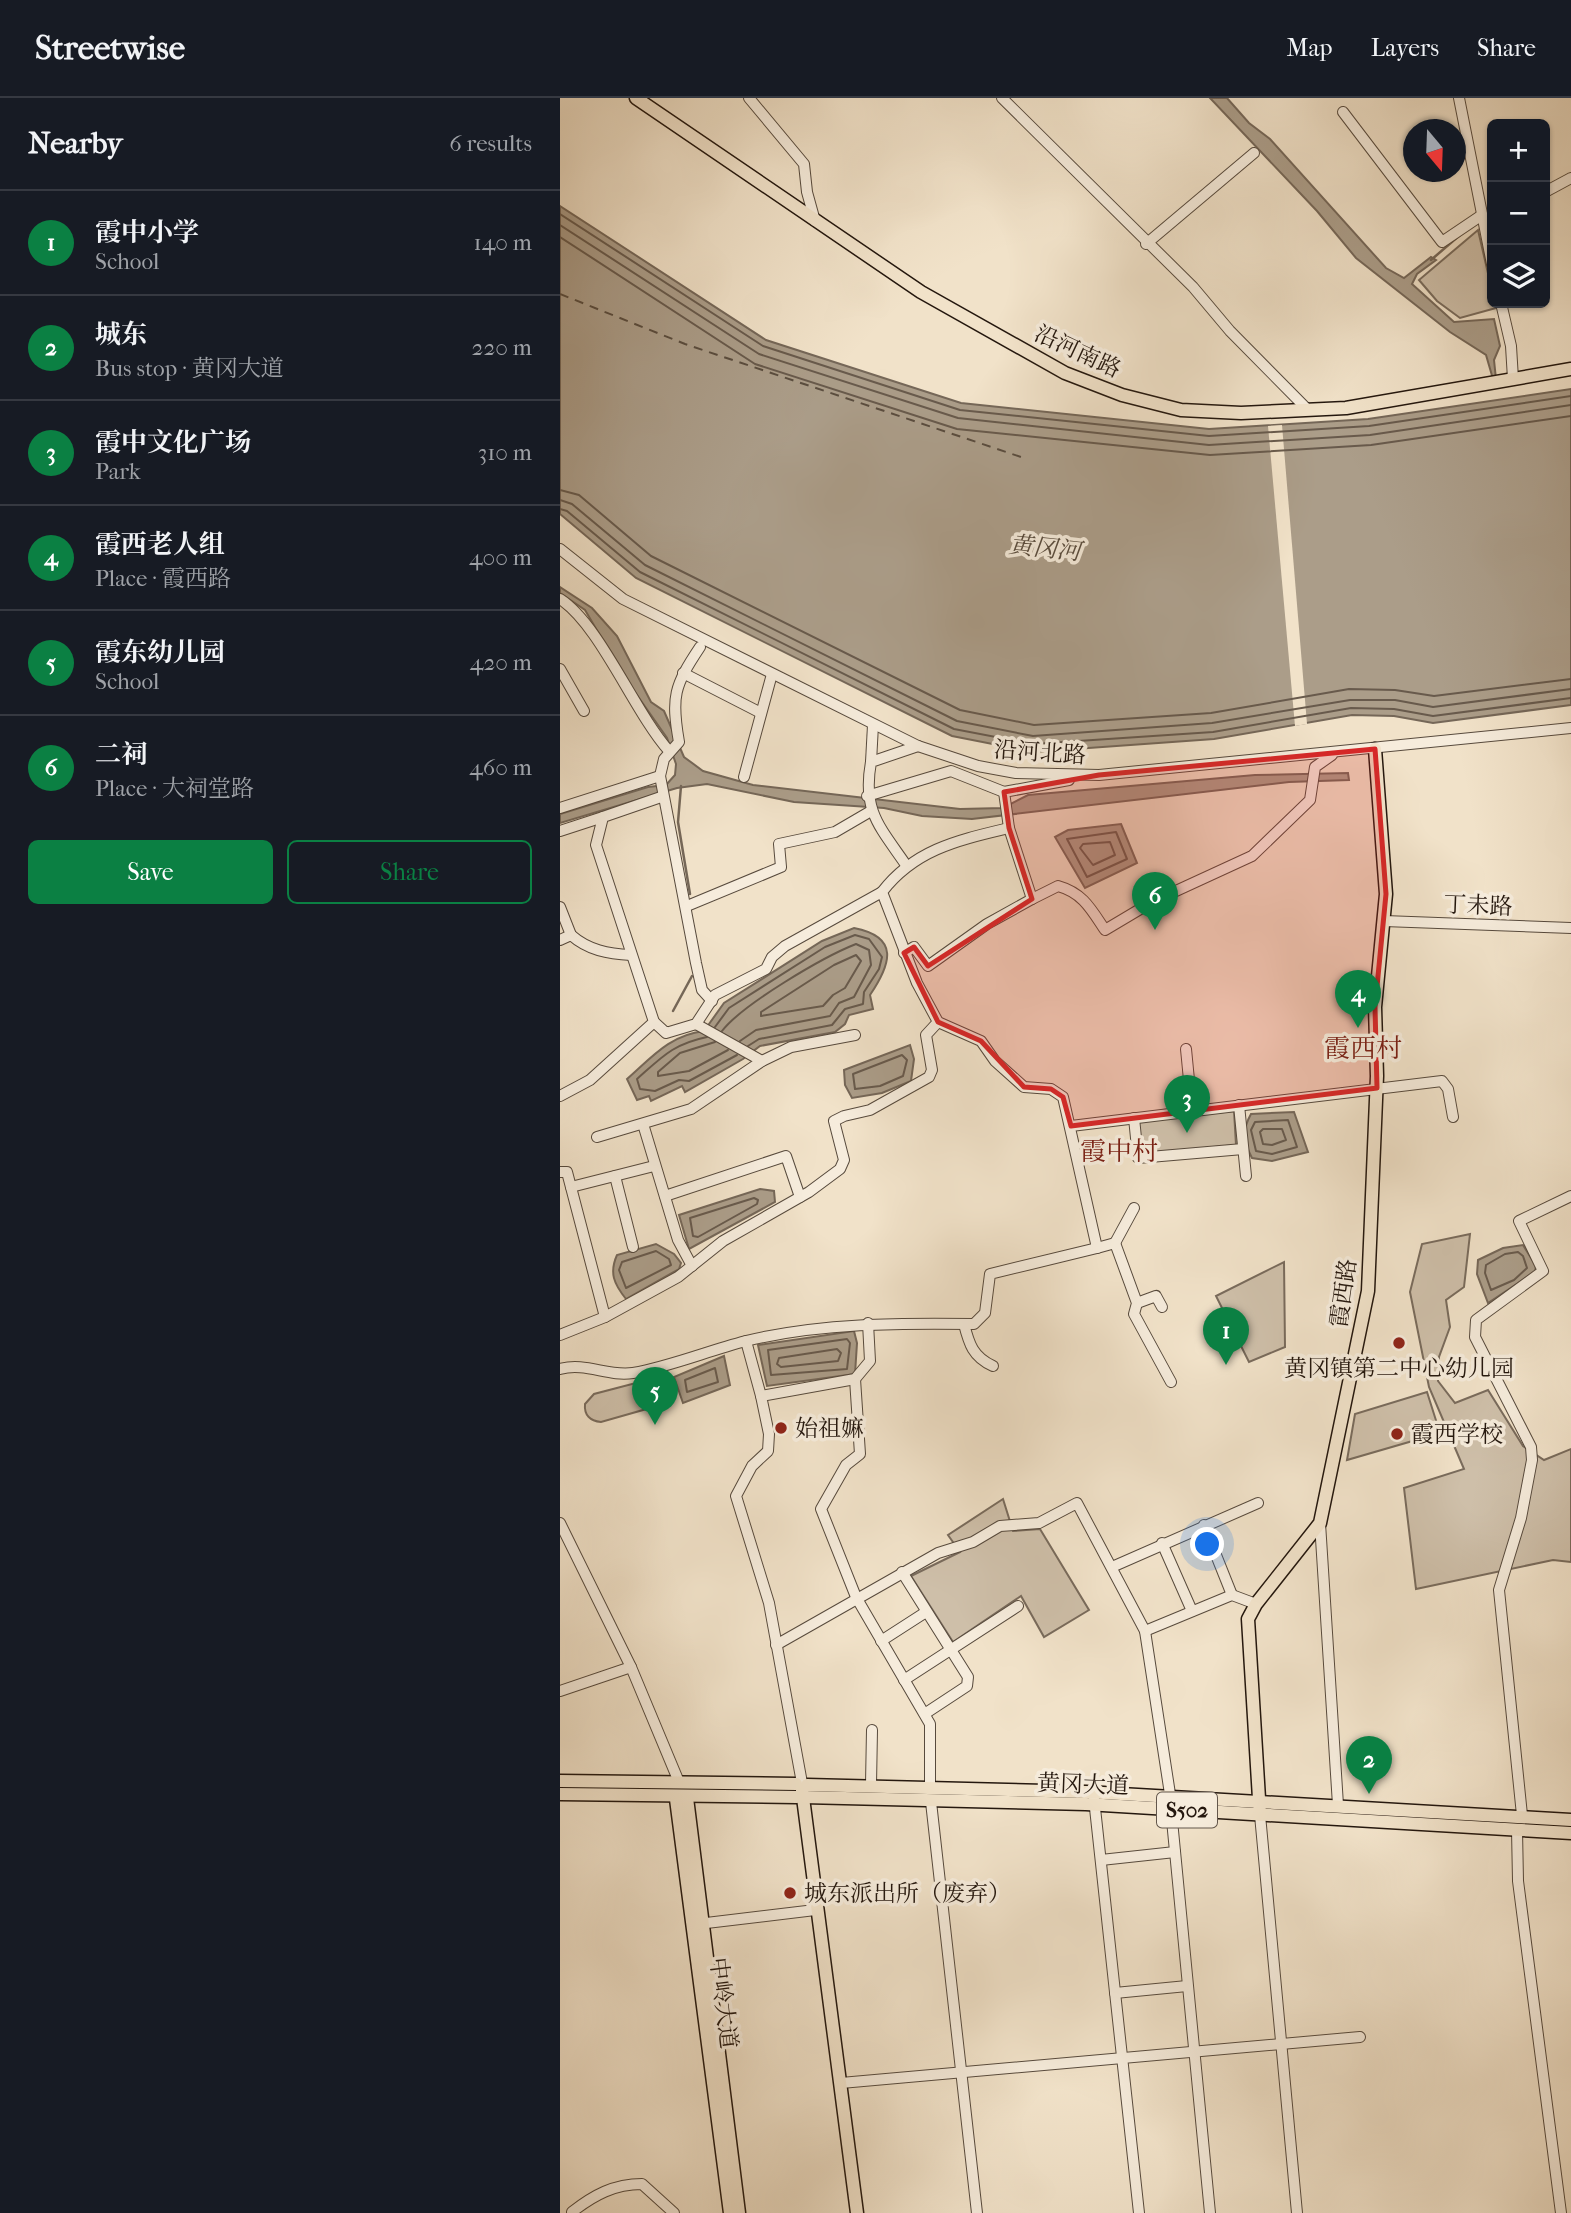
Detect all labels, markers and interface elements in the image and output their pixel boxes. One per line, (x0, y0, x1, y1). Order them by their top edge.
text: Streetwise (35, 29, 185, 68)
text: Map (1287, 34, 1333, 62)
text: Layers (1371, 34, 1439, 62)
text: Share (1477, 34, 1536, 62)
north arrow (1403, 119, 1466, 182)
map controls (1487, 119, 1550, 308)
button: + (1487, 119, 1550, 182)
text: Nearby (28, 126, 123, 161)
text: 6 results (449, 130, 532, 157)
button: − (1487, 182, 1550, 245)
text: 霞中小学 (95, 217, 199, 248)
text: 1 (47, 229, 55, 256)
text: 140 m (473, 229, 532, 256)
button: layers (1487, 245, 1550, 308)
text: School (95, 248, 159, 275)
text: 城东 (95, 319, 147, 350)
street label: 沿河南路 (1030, 320, 1125, 383)
text: 2 (45, 334, 57, 361)
text: 220 m (472, 334, 532, 361)
text: Bus stop · 黄冈大道 (95, 355, 284, 382)
text: 霞中文化广场 (95, 427, 251, 458)
text: 3 (46, 439, 56, 466)
text: 310 m (478, 439, 532, 466)
text: Park (95, 458, 141, 485)
text: 霞西老人组 (95, 529, 225, 560)
water label: 黄冈河 (1008, 530, 1086, 566)
text: 4 (44, 544, 58, 571)
text: 400 m (469, 544, 532, 571)
text: Place · 霞西路 (95, 565, 231, 592)
text: 霞东幼儿园 (95, 637, 225, 668)
text: 5 (46, 649, 56, 676)
text: 420 m (470, 649, 532, 676)
text: School (95, 668, 159, 695)
street label: 沿河北路 (993, 736, 1087, 769)
text: 二祠 (95, 739, 147, 770)
text: 6 (45, 754, 57, 781)
text: 460 m (469, 754, 532, 781)
text: Place · 大祠堂路 (95, 775, 254, 802)
button: Save (28, 840, 273, 904)
button: Share (287, 840, 532, 904)
pin: 6 (1132, 872, 1178, 930)
street label: 丁未路 (1443, 891, 1513, 920)
pin: 4 (1335, 970, 1381, 1028)
district label: 霞西村 (1324, 1033, 1402, 1064)
pin: 3 (1164, 1075, 1210, 1133)
district label: 霞中村 (1080, 1136, 1158, 1167)
street label: 霞西路 (1325, 1257, 1362, 1329)
pin: 1 (1203, 1307, 1249, 1365)
marker: 黄冈镇第二中心幼儿园 (1391, 1335, 1407, 1351)
place label: 黄冈镇第二中心幼儿园 (1284, 1355, 1514, 1382)
pin: 5 (632, 1367, 678, 1425)
place label: 始祖嫲 (795, 1415, 864, 1442)
marker: 始祖嫲 (773, 1420, 789, 1436)
place label: 霞西学校 (1411, 1421, 1503, 1448)
marker: 霞西学校 (1389, 1426, 1405, 1442)
your location (1190, 1527, 1224, 1561)
pin: 2 (1346, 1736, 1392, 1794)
street label: 黄冈大道 (1037, 1769, 1129, 1800)
road number: S502 (1157, 1792, 1217, 1828)
place label: 城东派出所（废弃） (804, 1880, 1011, 1907)
marker: 城东派出所（废弃） (782, 1885, 798, 1901)
street label: 中岭大道 (704, 1956, 743, 2050)

